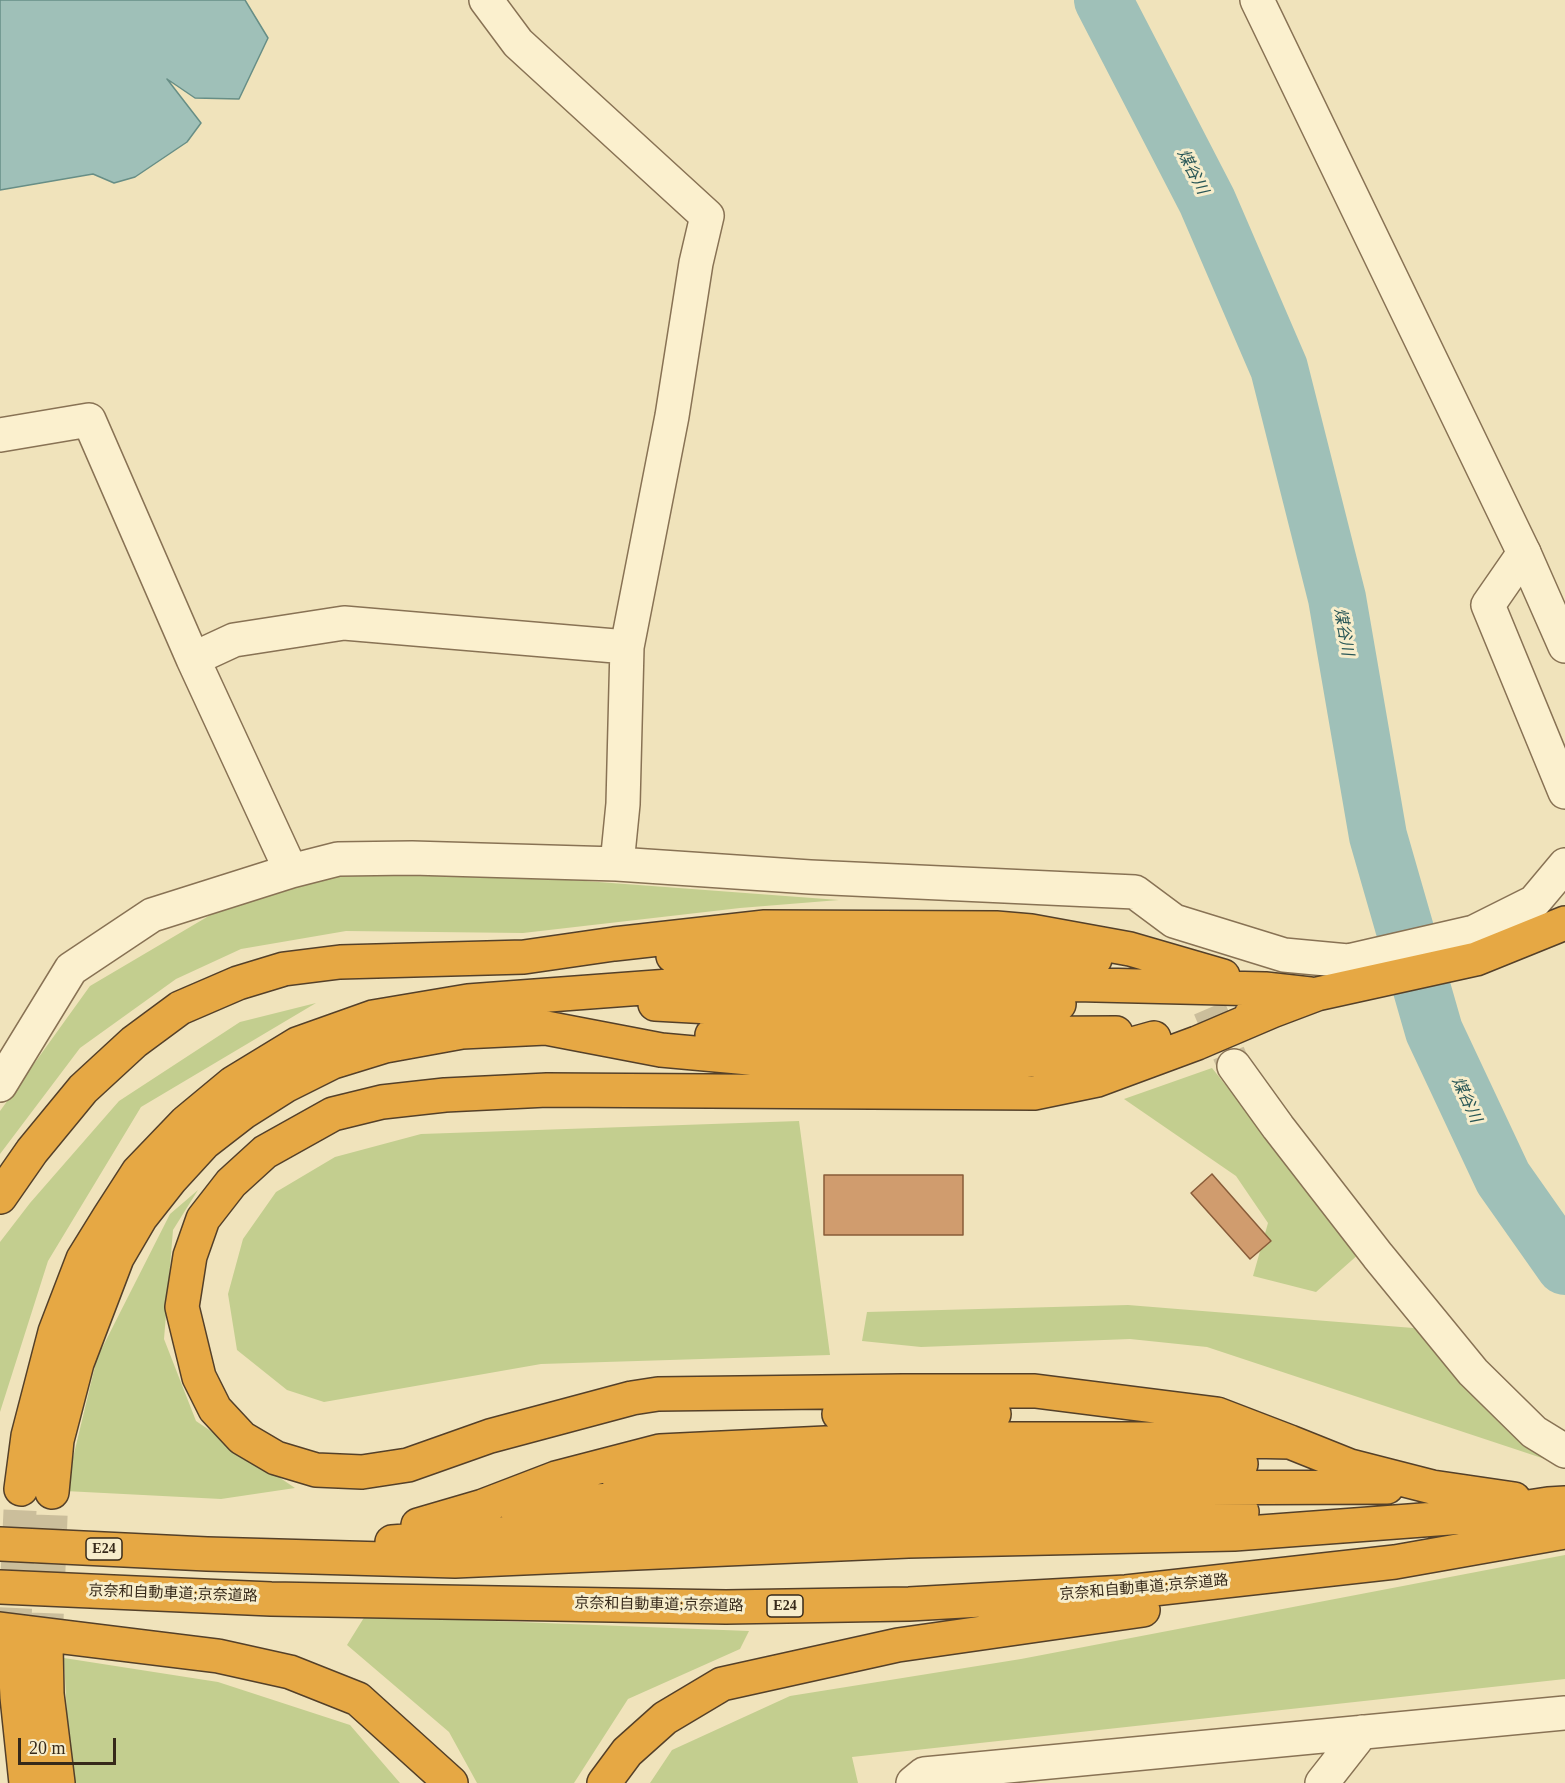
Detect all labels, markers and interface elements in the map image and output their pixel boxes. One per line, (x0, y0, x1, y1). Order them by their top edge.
water label: 煤谷川 (1173, 146, 1211, 198)
water label: 煤谷川 (1329, 607, 1357, 657)
water label: 煤谷川 (1447, 1074, 1485, 1126)
road number: E24 (86, 1538, 122, 1560)
street label: 京奈和自動車道;京奈道路 (1059, 1572, 1229, 1604)
street label: 京奈和自動車道;京奈道路 (88, 1582, 258, 1606)
street label: 京奈和自動車道;京奈道路 (574, 1595, 744, 1615)
road number: E24 (767, 1595, 803, 1617)
scale bar (21, 1726, 118, 1764)
text: 20 m (29, 1738, 66, 1758)

